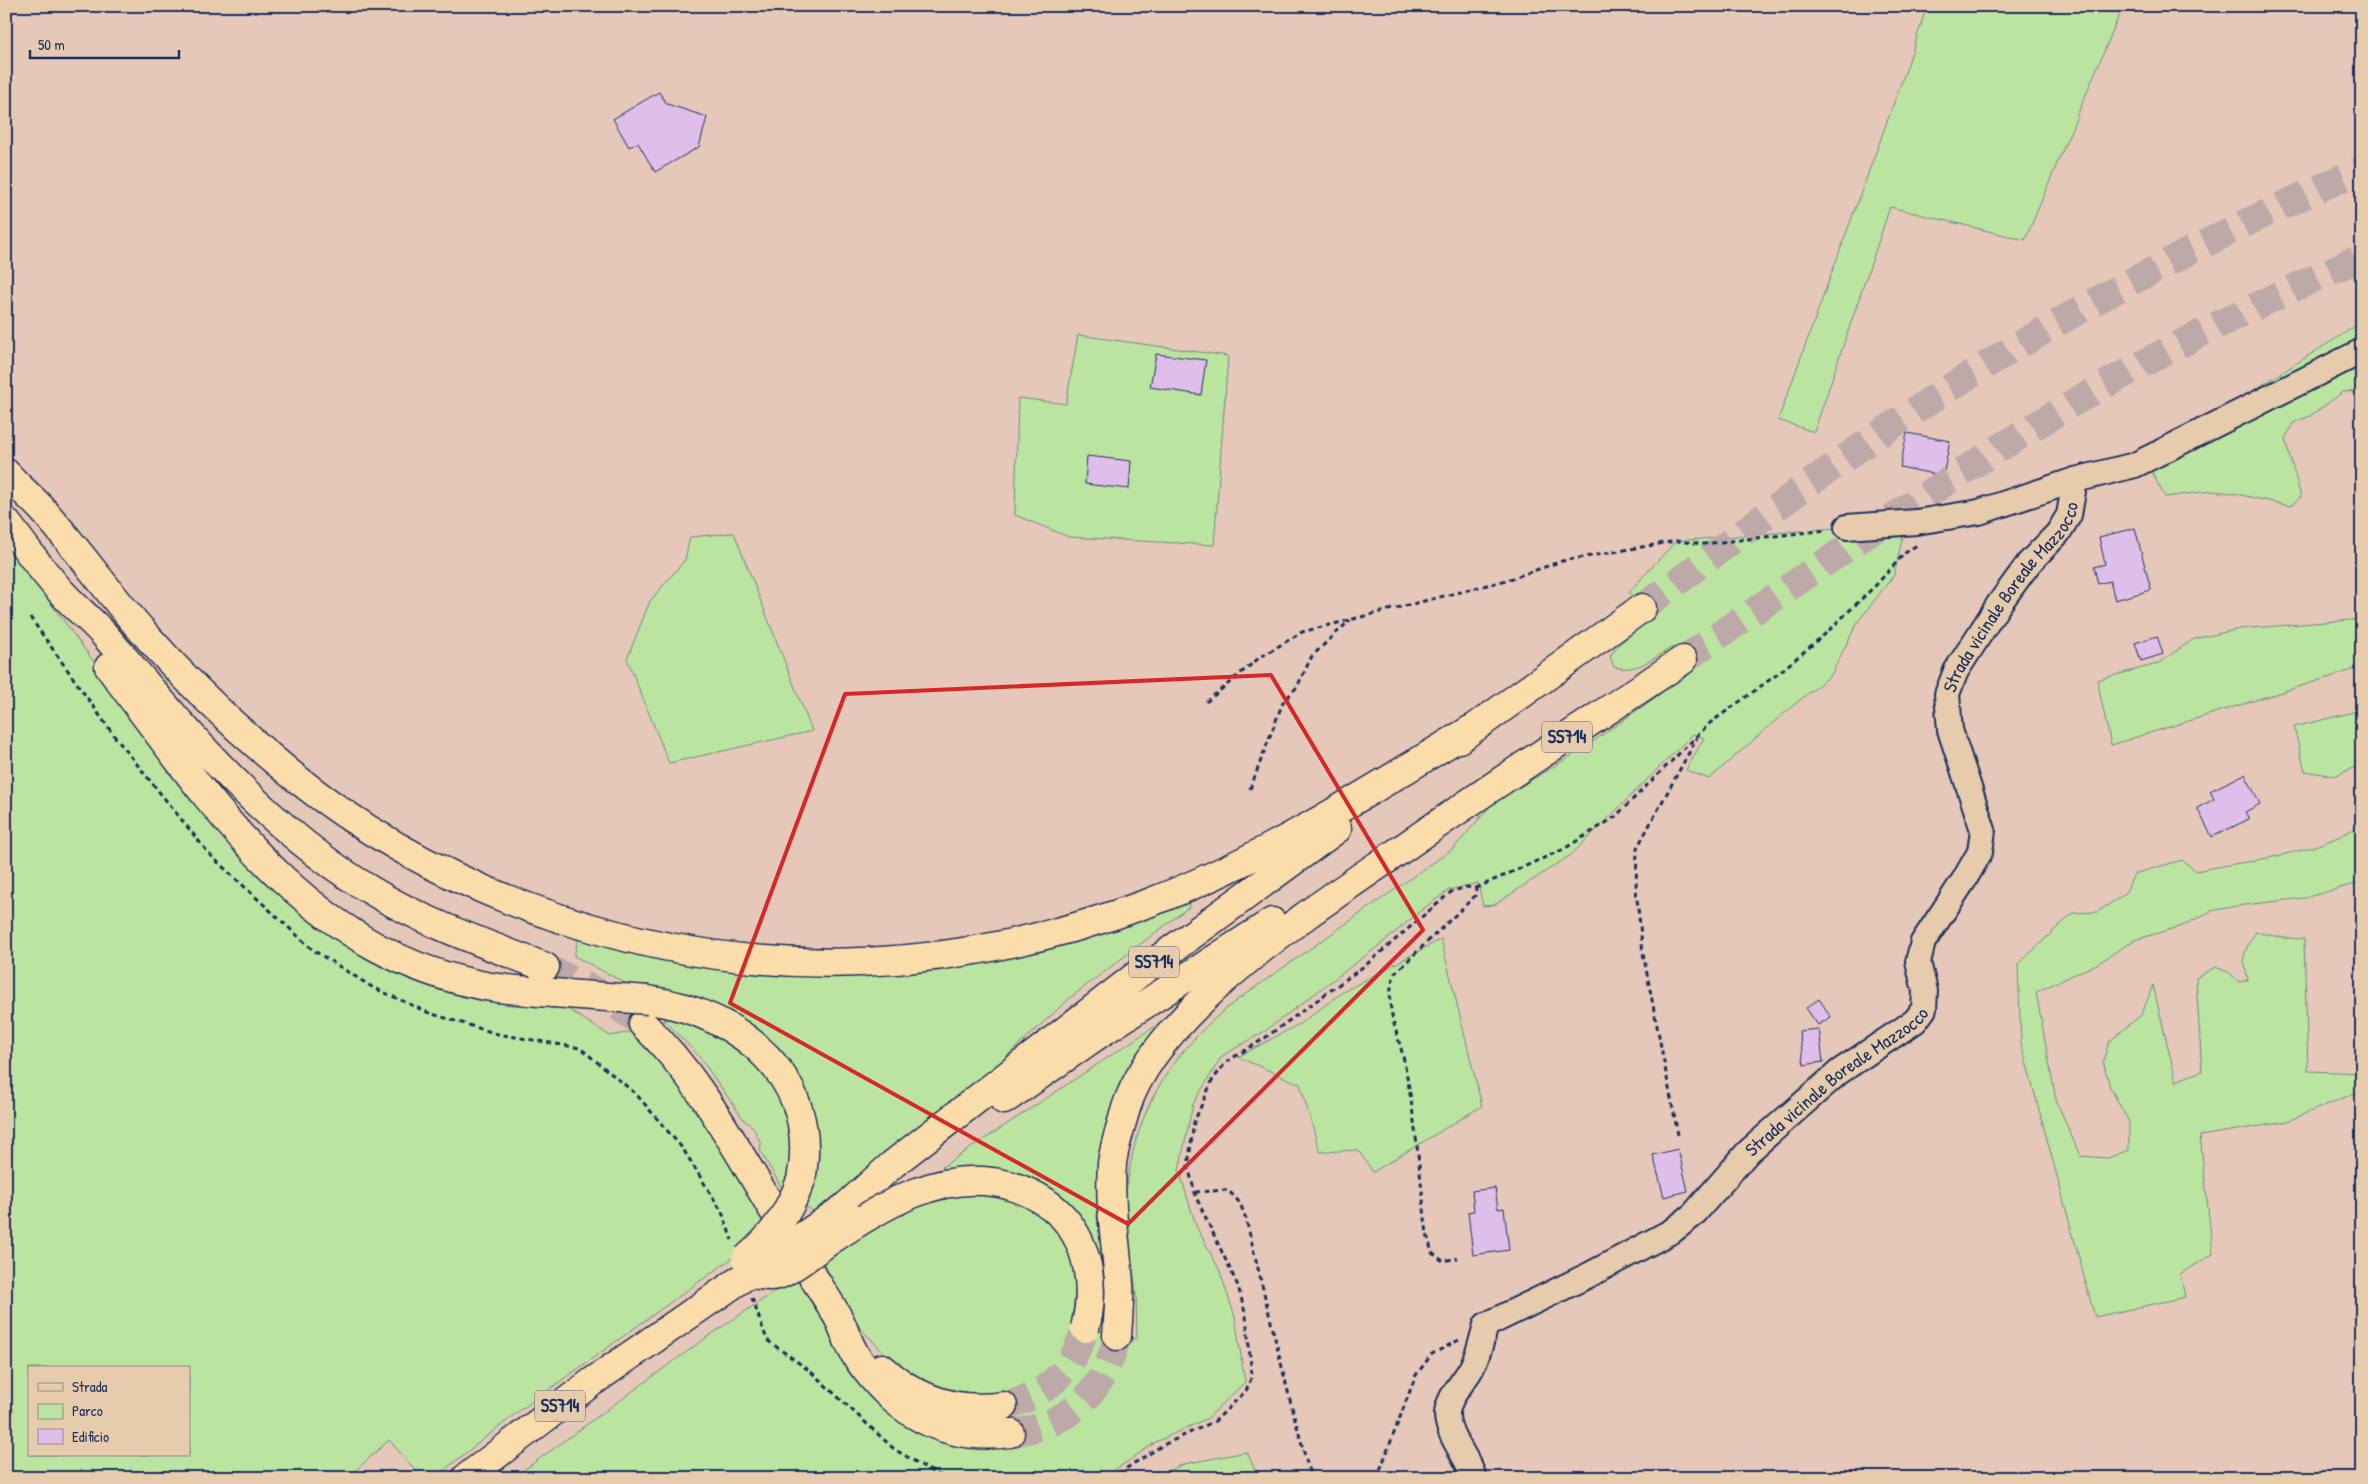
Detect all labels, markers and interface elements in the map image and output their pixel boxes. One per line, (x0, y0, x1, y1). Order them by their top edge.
scale bar (30, 28, 179, 60)
text: 50 m (38, 34, 65, 55)
street label: Strada vicinale Boreale Mazzocco (1936, 500, 2084, 696)
road number: SS714 (1542, 722, 1592, 752)
road number: SS714 (1129, 946, 1179, 978)
street label: Strada vicinale Boreale Mazzocco (1739, 1001, 1934, 1162)
legend (28, 1366, 190, 1456)
text: Strada (72, 1376, 108, 1397)
road number: SS714 (535, 1390, 585, 1422)
text: Parco (72, 1400, 103, 1421)
text: Edificio (72, 1426, 109, 1447)

